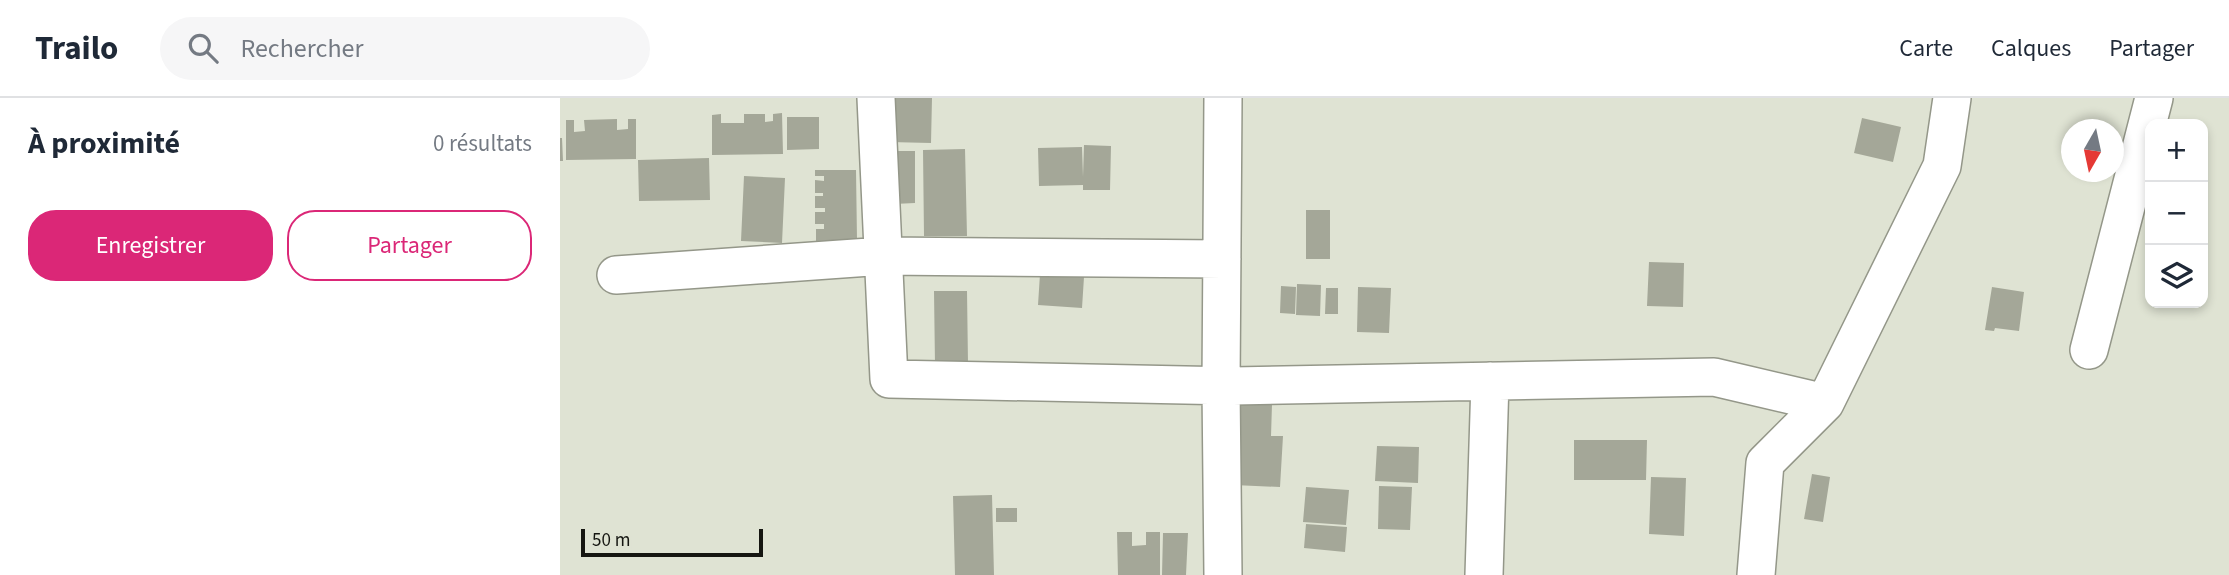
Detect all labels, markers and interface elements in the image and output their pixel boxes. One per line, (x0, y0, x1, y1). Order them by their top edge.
search box (160, 17, 650, 80)
text: Trailo (35, 25, 118, 72)
icon: search (184, 29, 222, 67)
text: Rechercher (240, 30, 363, 67)
text: Carte (1899, 31, 1953, 66)
text: Calques (1991, 31, 2071, 66)
text: Partager (2109, 31, 2194, 66)
north arrow (2061, 119, 2124, 182)
map controls (2145, 119, 2208, 308)
button: + (2145, 119, 2208, 182)
text: À proximité (28, 122, 180, 165)
text: 0 résultats (433, 127, 532, 160)
button: − (2145, 182, 2208, 245)
button: Enregistrer (28, 210, 273, 281)
button: Partager (287, 210, 532, 281)
button: layers (2145, 245, 2208, 308)
scale bar (581, 526, 763, 558)
text: 50 m (592, 527, 630, 554)

